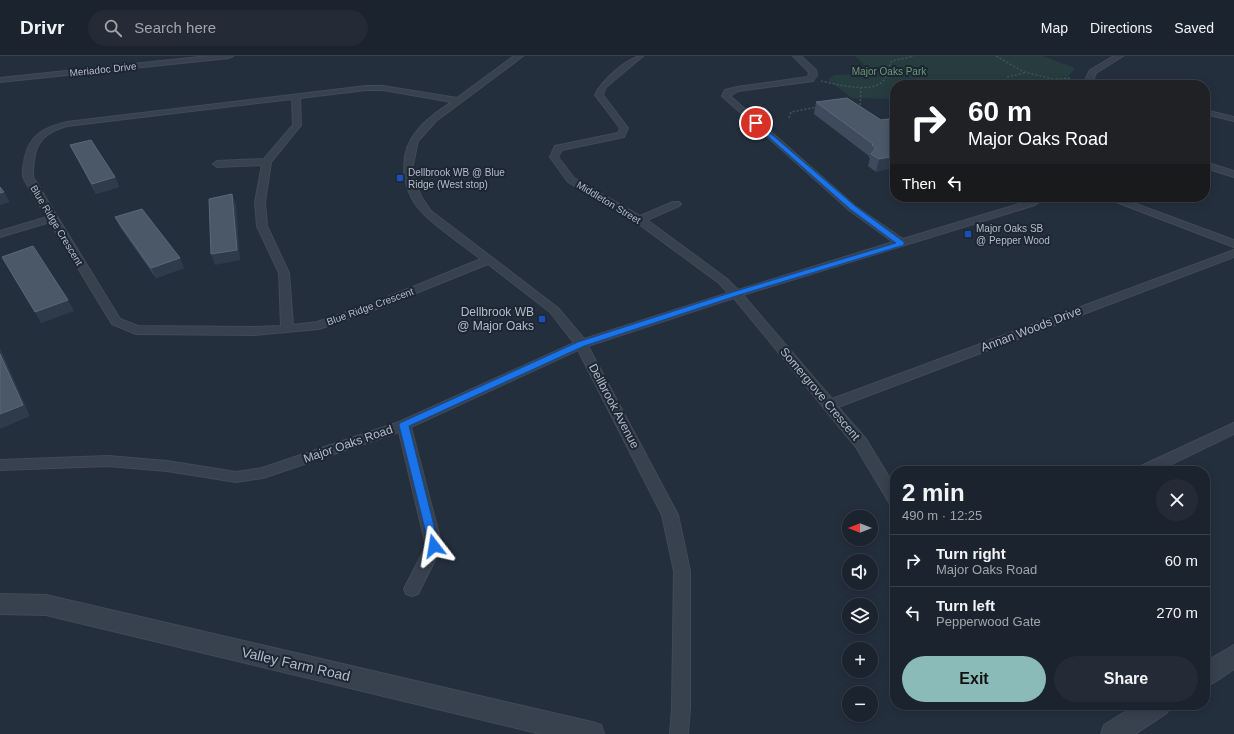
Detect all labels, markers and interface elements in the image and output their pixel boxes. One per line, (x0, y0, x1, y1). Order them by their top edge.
search box (88, 10, 368, 46)
text: Drivr (20, 17, 64, 38)
icon: search (102, 17, 124, 39)
text: Search here (134, 19, 216, 36)
text: Map (1041, 20, 1068, 36)
text: Directions (1090, 20, 1152, 36)
text: Saved (1174, 20, 1214, 36)
street label: Meriadoc Drive (69, 60, 137, 78)
park label: Major Oaks Park (852, 66, 927, 77)
icon: right (902, 96, 954, 148)
text: 60 m (968, 96, 1032, 127)
pin (739, 106, 773, 140)
icon: arrive (745, 112, 767, 134)
text: Major Oaks Road (968, 129, 1108, 149)
place label: Dellbrook WB @ Blue Ridge (West stop) (408, 167, 505, 190)
icon: left (944, 172, 966, 194)
marker: Dellbrook WB @ Blue Ridge (West stop) (395, 173, 405, 183)
text: Then (902, 175, 936, 192)
street label: Middleton Street (575, 179, 643, 226)
street label: Blue Ridge Crescent (28, 183, 85, 268)
place label: Major Oaks SB @ Pepper Wood (976, 223, 1050, 246)
marker: Major Oaks SB @ Pepper Wood (963, 229, 973, 239)
street label: Blue Ridge Crescent (325, 286, 415, 327)
street label: Annan Woods Drive (979, 303, 1084, 355)
place label: Dellbrook WB @ Major Oaks (457, 305, 534, 333)
marker: Dellbrook WB @ Major Oaks (537, 314, 547, 324)
street label: Somergrove Crescent (777, 345, 863, 444)
street label: Dellbrook Avenue (586, 361, 642, 451)
street label: Major Oaks Road (302, 422, 394, 466)
text: 2 min (902, 479, 965, 506)
button: close (1156, 479, 1198, 521)
text: 490 m · 12:25 (902, 508, 982, 523)
north arrow (842, 510, 878, 546)
map controls (842, 510, 878, 722)
position arrow (413, 525, 455, 567)
text: Turn right (936, 545, 1006, 562)
icon: right (902, 550, 924, 572)
text: 60 m (1165, 552, 1198, 569)
button: sound (842, 554, 878, 590)
text: Major Oaks Road (936, 562, 1037, 577)
text: Turn left (936, 597, 995, 614)
button: layers (842, 598, 878, 634)
icon: left (902, 602, 924, 624)
text: 270 m (1156, 604, 1198, 621)
text: Pepperwood Gate (936, 614, 1041, 629)
button: + (842, 642, 878, 678)
street label: Valley Farm Road (240, 644, 352, 684)
button: Exit (902, 656, 1046, 702)
button: Share (1054, 656, 1198, 702)
button: − (842, 686, 878, 722)

